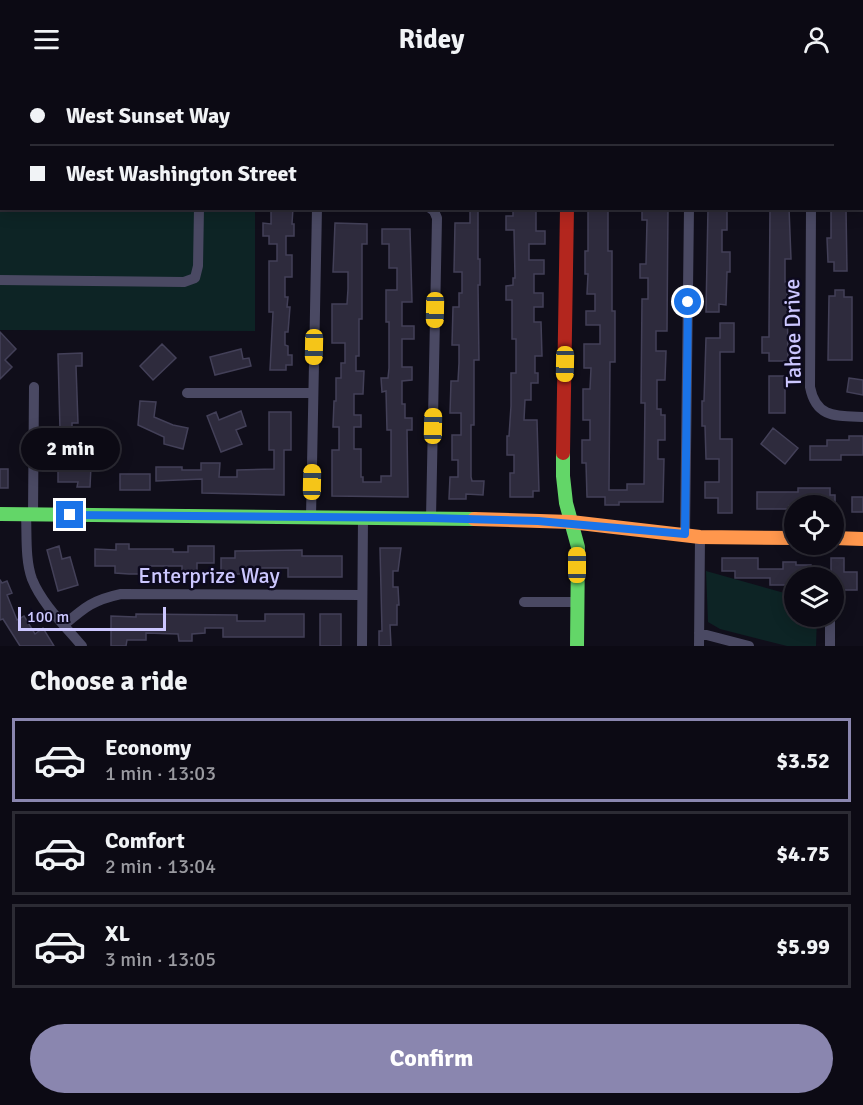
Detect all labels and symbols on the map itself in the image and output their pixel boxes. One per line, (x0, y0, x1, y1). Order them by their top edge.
street label: Tahoe Drive (778, 278, 807, 388)
route start (674, 288, 701, 315)
car (426, 292, 444, 328)
car (305, 329, 323, 365)
car (556, 346, 574, 382)
car (424, 408, 442, 444)
callout: 2 min (20, 428, 119, 470)
car (303, 464, 321, 500)
route end (56, 501, 83, 528)
car (568, 547, 586, 583)
street label: Enterprize Way (138, 562, 280, 589)
scale bar (18, 604, 166, 632)

